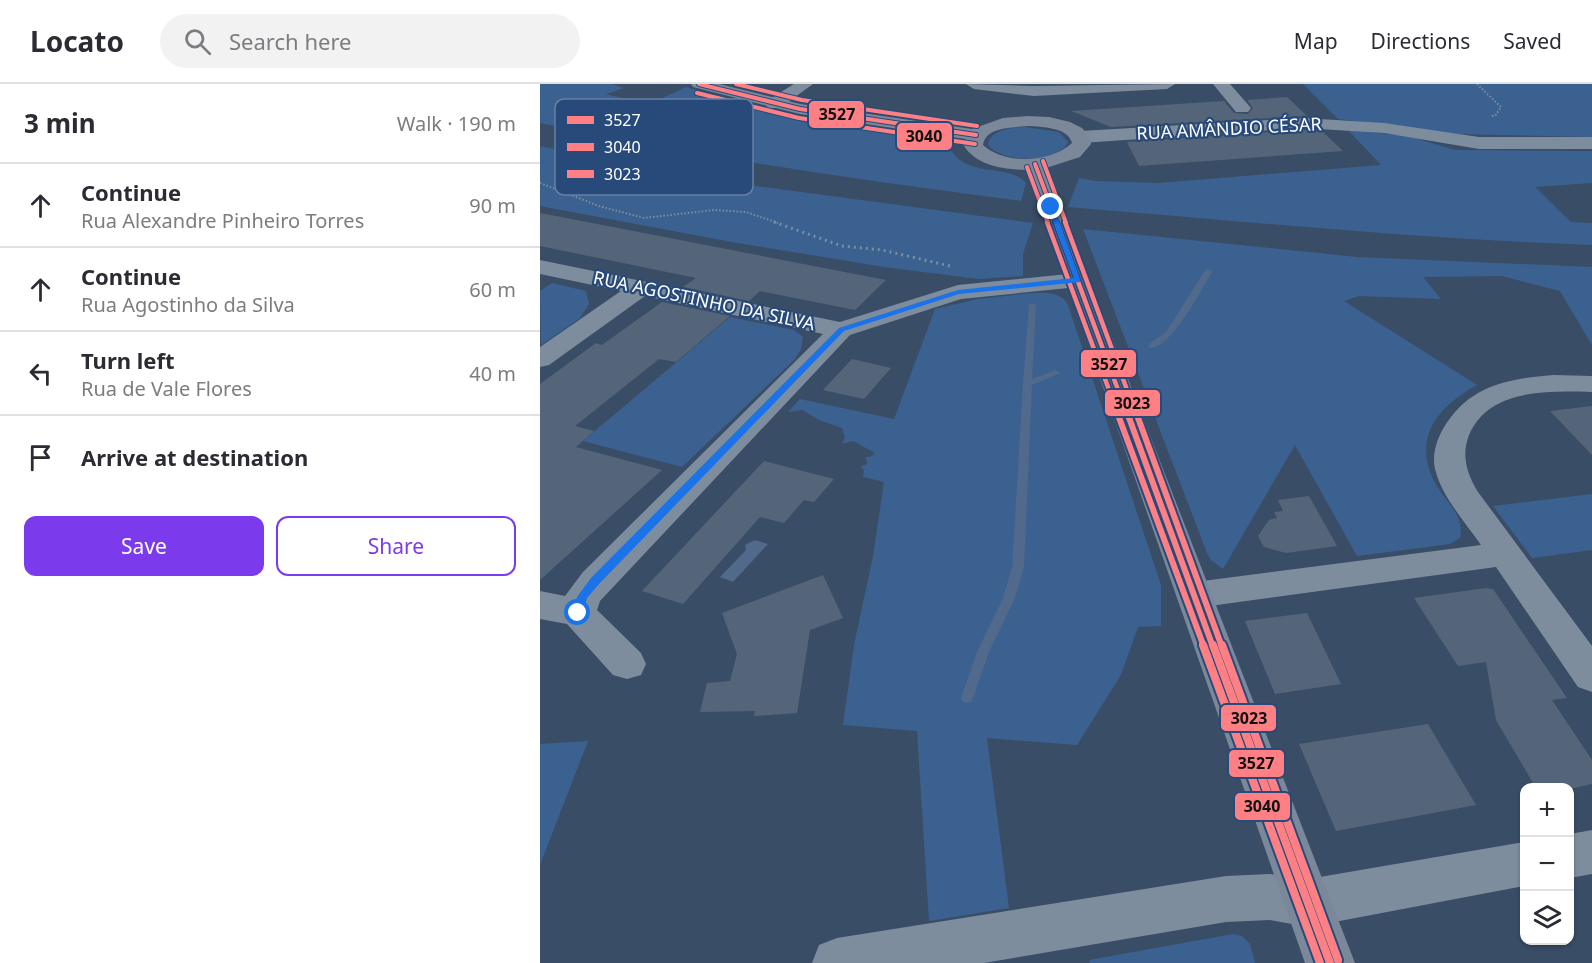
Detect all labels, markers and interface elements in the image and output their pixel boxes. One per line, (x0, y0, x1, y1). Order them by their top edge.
search box (160, 14, 580, 68)
text: Locato (30, 22, 124, 60)
icon: search (181, 25, 214, 58)
text: Search here (229, 26, 351, 56)
text: Map (1294, 27, 1338, 55)
text: Directions (1371, 27, 1470, 55)
text: Saved (1503, 27, 1562, 55)
legend (555, 99, 753, 195)
line badge: 3527 (808, 100, 865, 129)
text: 3527 (819, 103, 855, 125)
text: 3 min (24, 105, 96, 141)
text: 3527 (604, 109, 641, 131)
text: Walk · 190 m (397, 110, 516, 137)
street label: RUA AMÂNDIO CÉSAR (1136, 111, 1322, 145)
line badge: 3040 (896, 122, 953, 151)
text: 3040 (906, 125, 942, 147)
text: 3040 (604, 136, 641, 158)
text: 3023 (604, 163, 641, 185)
text: Continue (81, 177, 181, 207)
icon: ahead (24, 189, 57, 222)
text: 90 m (469, 192, 516, 219)
route end (1037, 193, 1063, 219)
text: Rua Alexandre Pinheiro Torres (81, 207, 364, 234)
text: Continue (81, 261, 181, 291)
street label: RUA AGOSTINHO DA SILVA (591, 265, 818, 335)
icon: ahead (24, 273, 57, 306)
text: 60 m (469, 276, 516, 303)
text: Rua Agostinho da Silva (81, 291, 295, 318)
text: Turn left (81, 345, 175, 375)
line badge: 3527 (1080, 349, 1137, 378)
text: 3527 (1091, 353, 1127, 375)
icon: left (24, 357, 57, 390)
text: 40 m (469, 360, 516, 387)
text: Rua de Vale Flores (81, 375, 252, 402)
line badge: 3023 (1104, 389, 1161, 417)
text: 3023 (1114, 392, 1150, 414)
icon: arrive (24, 441, 57, 474)
text: Arrive at destination (81, 442, 308, 472)
button: Save (24, 516, 264, 576)
button: Share (276, 516, 516, 576)
route start (564, 599, 590, 625)
line badge: 3023 (1220, 704, 1277, 732)
text: 3023 (1231, 707, 1267, 729)
line badge: 3527 (1228, 749, 1285, 778)
text: 3527 (1238, 752, 1274, 774)
map controls (1520, 783, 1574, 945)
button: + (1520, 783, 1574, 837)
line badge: 3040 (1234, 792, 1291, 821)
text: 3040 (1244, 795, 1280, 817)
button: − (1520, 837, 1574, 891)
button: layers (1520, 891, 1574, 945)

